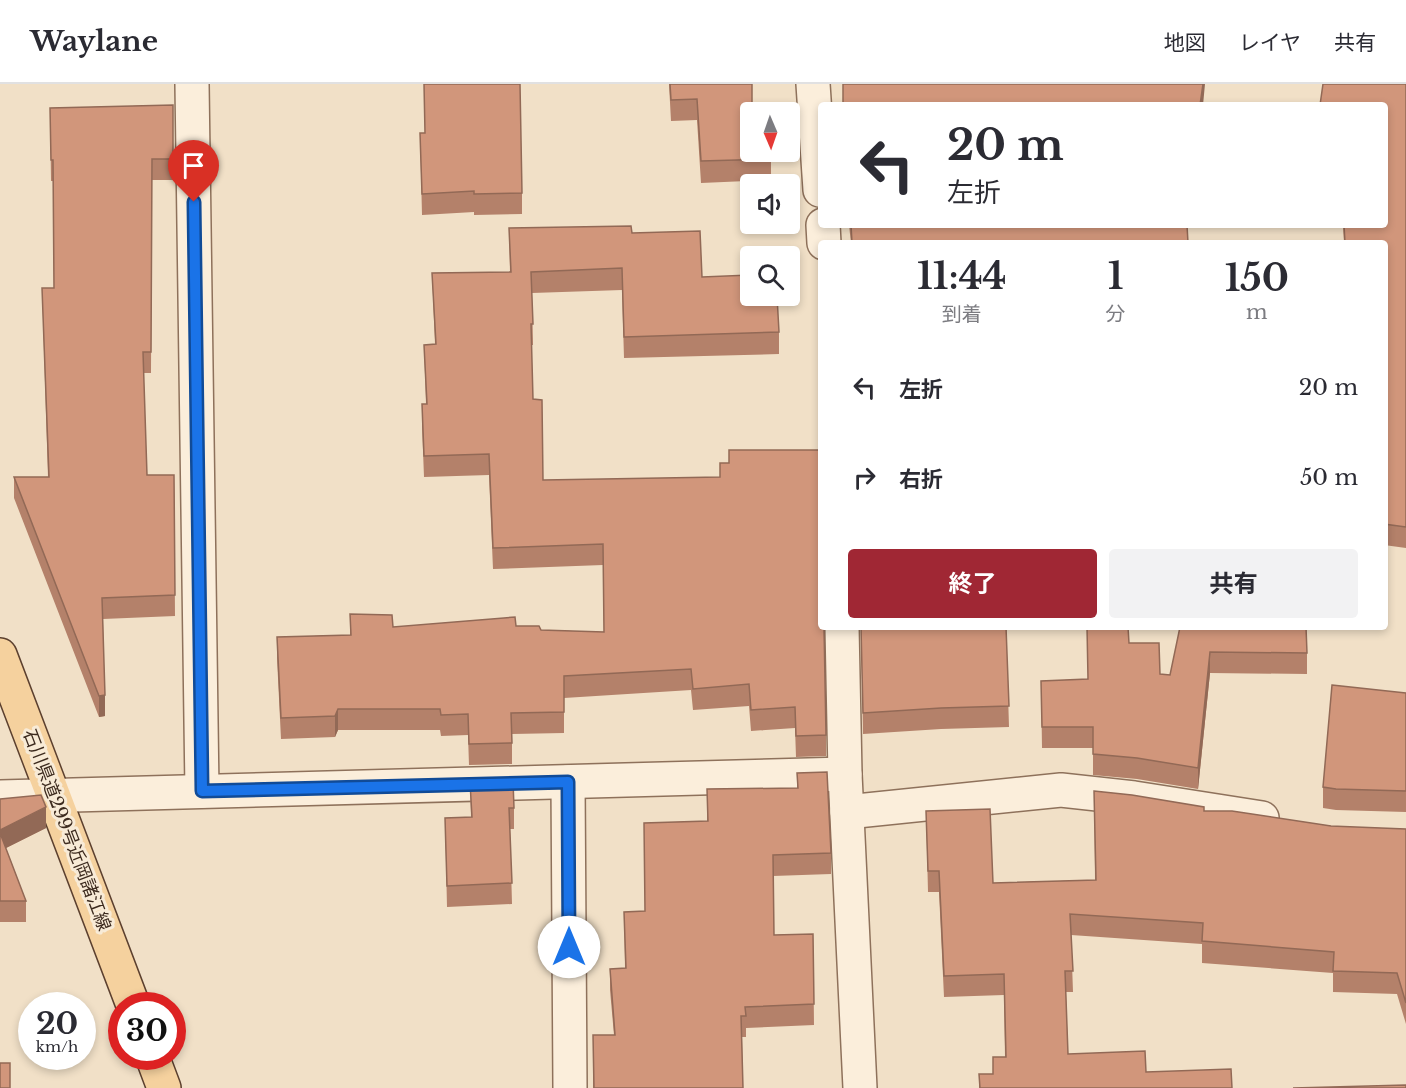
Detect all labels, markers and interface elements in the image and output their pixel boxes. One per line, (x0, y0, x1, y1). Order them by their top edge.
text: Waylane (30, 24, 158, 59)
text: 地図 (1164, 30, 1206, 56)
text: レイヤ (1239, 30, 1301, 56)
text: 共有 (1334, 30, 1376, 56)
north arrow (740, 102, 800, 162)
map controls (740, 102, 800, 306)
text: 20 m (947, 119, 1064, 171)
icon: left (848, 126, 926, 204)
pin (168, 140, 219, 202)
icon: arrive (177, 149, 210, 182)
button: sound (740, 174, 800, 234)
text: 左折 (947, 176, 1001, 209)
button: search (740, 246, 800, 306)
text: 11:44 (917, 254, 1007, 299)
text: 1 (1108, 254, 1123, 299)
text: 150 (1225, 256, 1289, 301)
text: m (1246, 300, 1268, 324)
text: 到着 (942, 302, 982, 326)
text: 分 (1106, 302, 1126, 326)
icon: left (848, 371, 881, 404)
text: 20 m (1299, 374, 1358, 401)
text: 左折 (899, 376, 943, 403)
icon: right (848, 461, 881, 494)
text: 50 m (1300, 464, 1358, 491)
text: 右折 (899, 466, 943, 493)
button: 終了 (848, 549, 1097, 618)
button: 共有 (1109, 549, 1358, 618)
street label: 石川県道299号近岡諸江線 (18, 726, 116, 934)
position arrow (537, 915, 601, 979)
speed limit sign: 30 (108, 992, 186, 1070)
text: 20 (36, 1005, 78, 1042)
text: km/h (36, 1037, 78, 1056)

